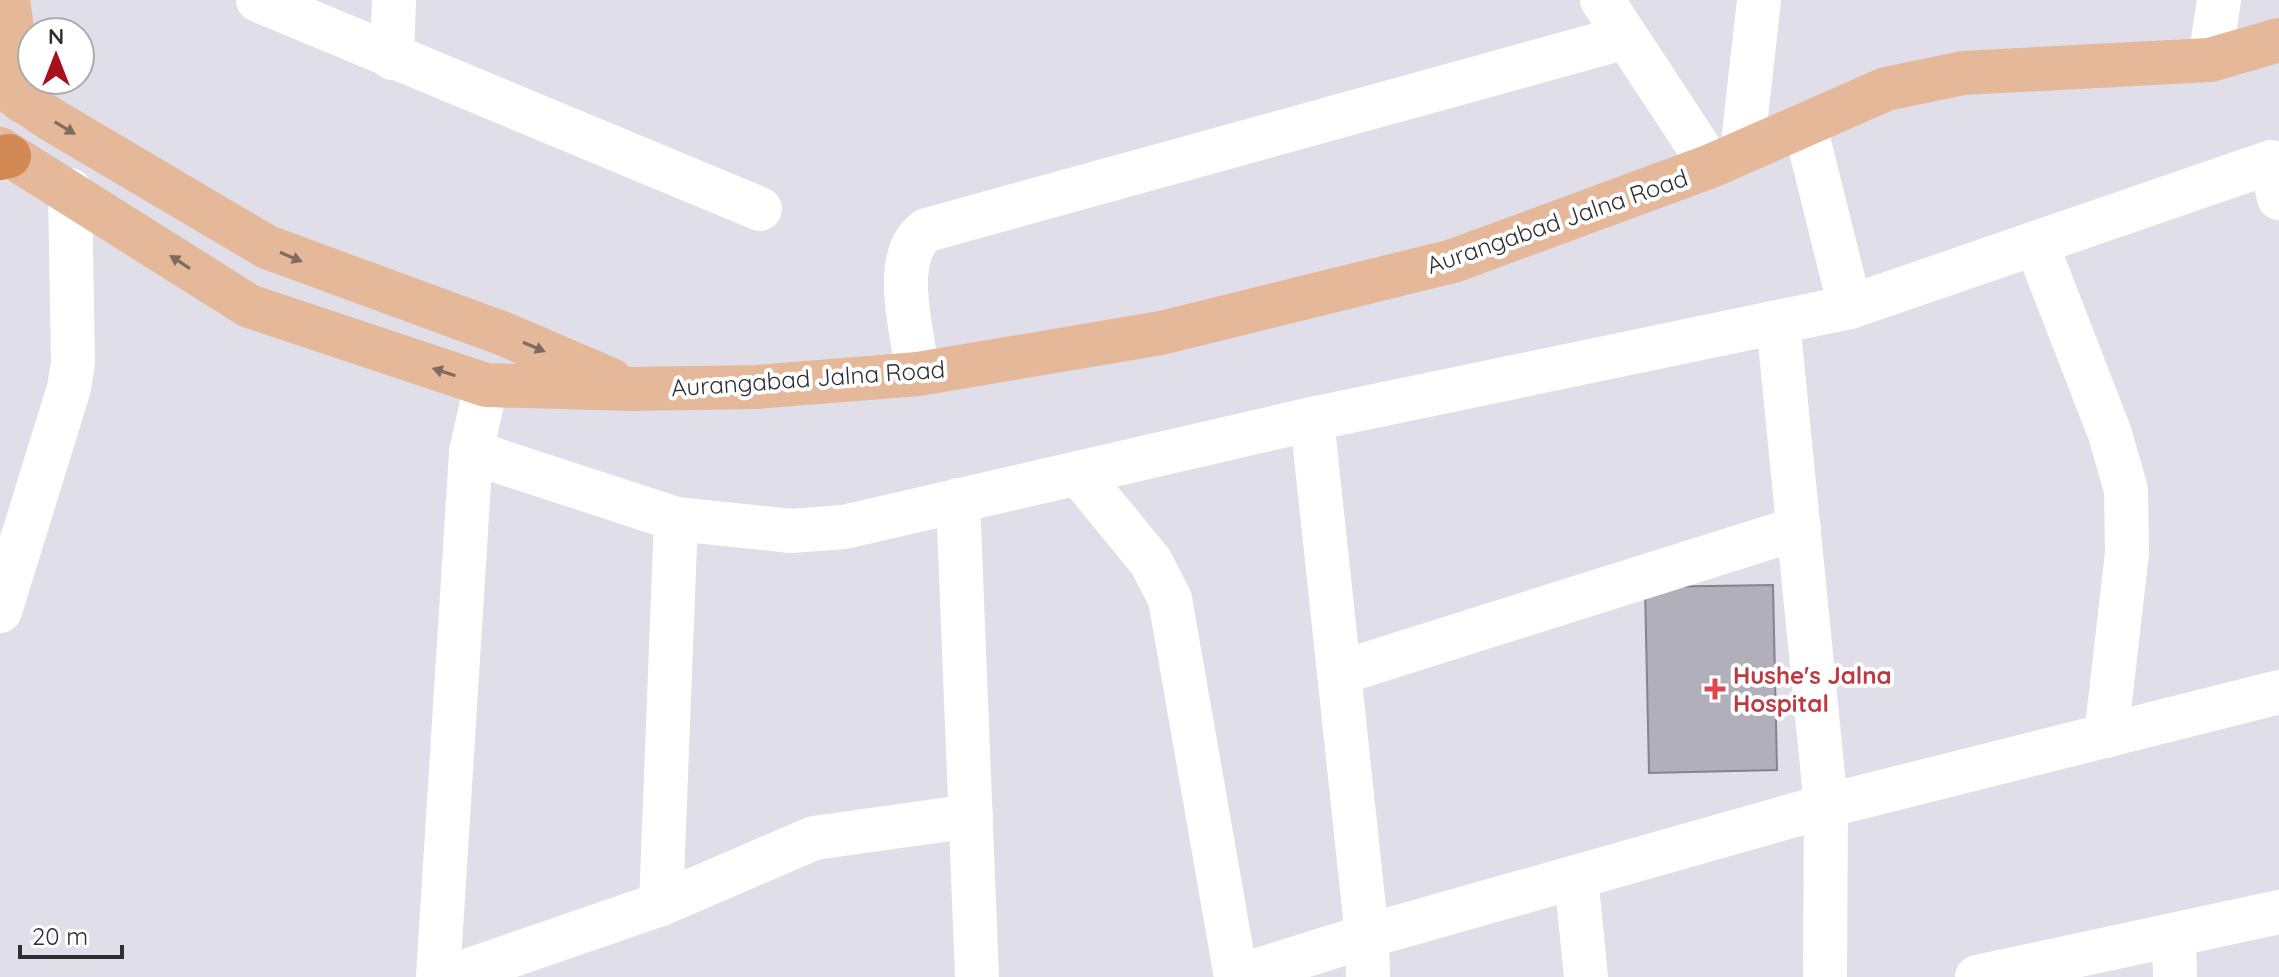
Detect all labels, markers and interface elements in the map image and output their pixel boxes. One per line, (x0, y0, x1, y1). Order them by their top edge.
north arrow (16, 16, 96, 96)
text: N (48, 22, 64, 50)
one-way arrow (54, 121, 76, 135)
street label: Aurangabad Jalna Road (1422, 162, 1692, 280)
one-way arrow (279, 250, 302, 263)
one-way arrow (169, 255, 191, 270)
one-way arrow (522, 341, 546, 354)
street label: Aurangabad Jalna Road (670, 353, 946, 403)
one-way arrow (432, 365, 456, 378)
place label: Hushe's Jalna Hospital (1733, 660, 1892, 718)
marker: Hushe's Jalna Hospital (1704, 678, 1726, 700)
scale bar (20, 909, 122, 959)
text: 20 m (32, 921, 88, 951)

